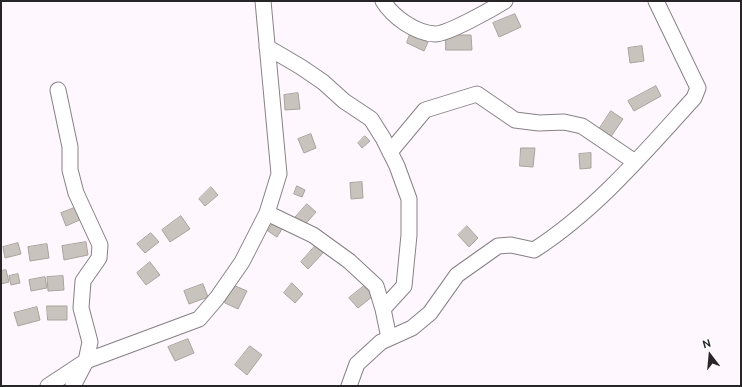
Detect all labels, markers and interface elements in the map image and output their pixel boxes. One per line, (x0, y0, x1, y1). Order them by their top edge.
north arrow (690, 335, 730, 375)
text: N (701, 337, 712, 350)

